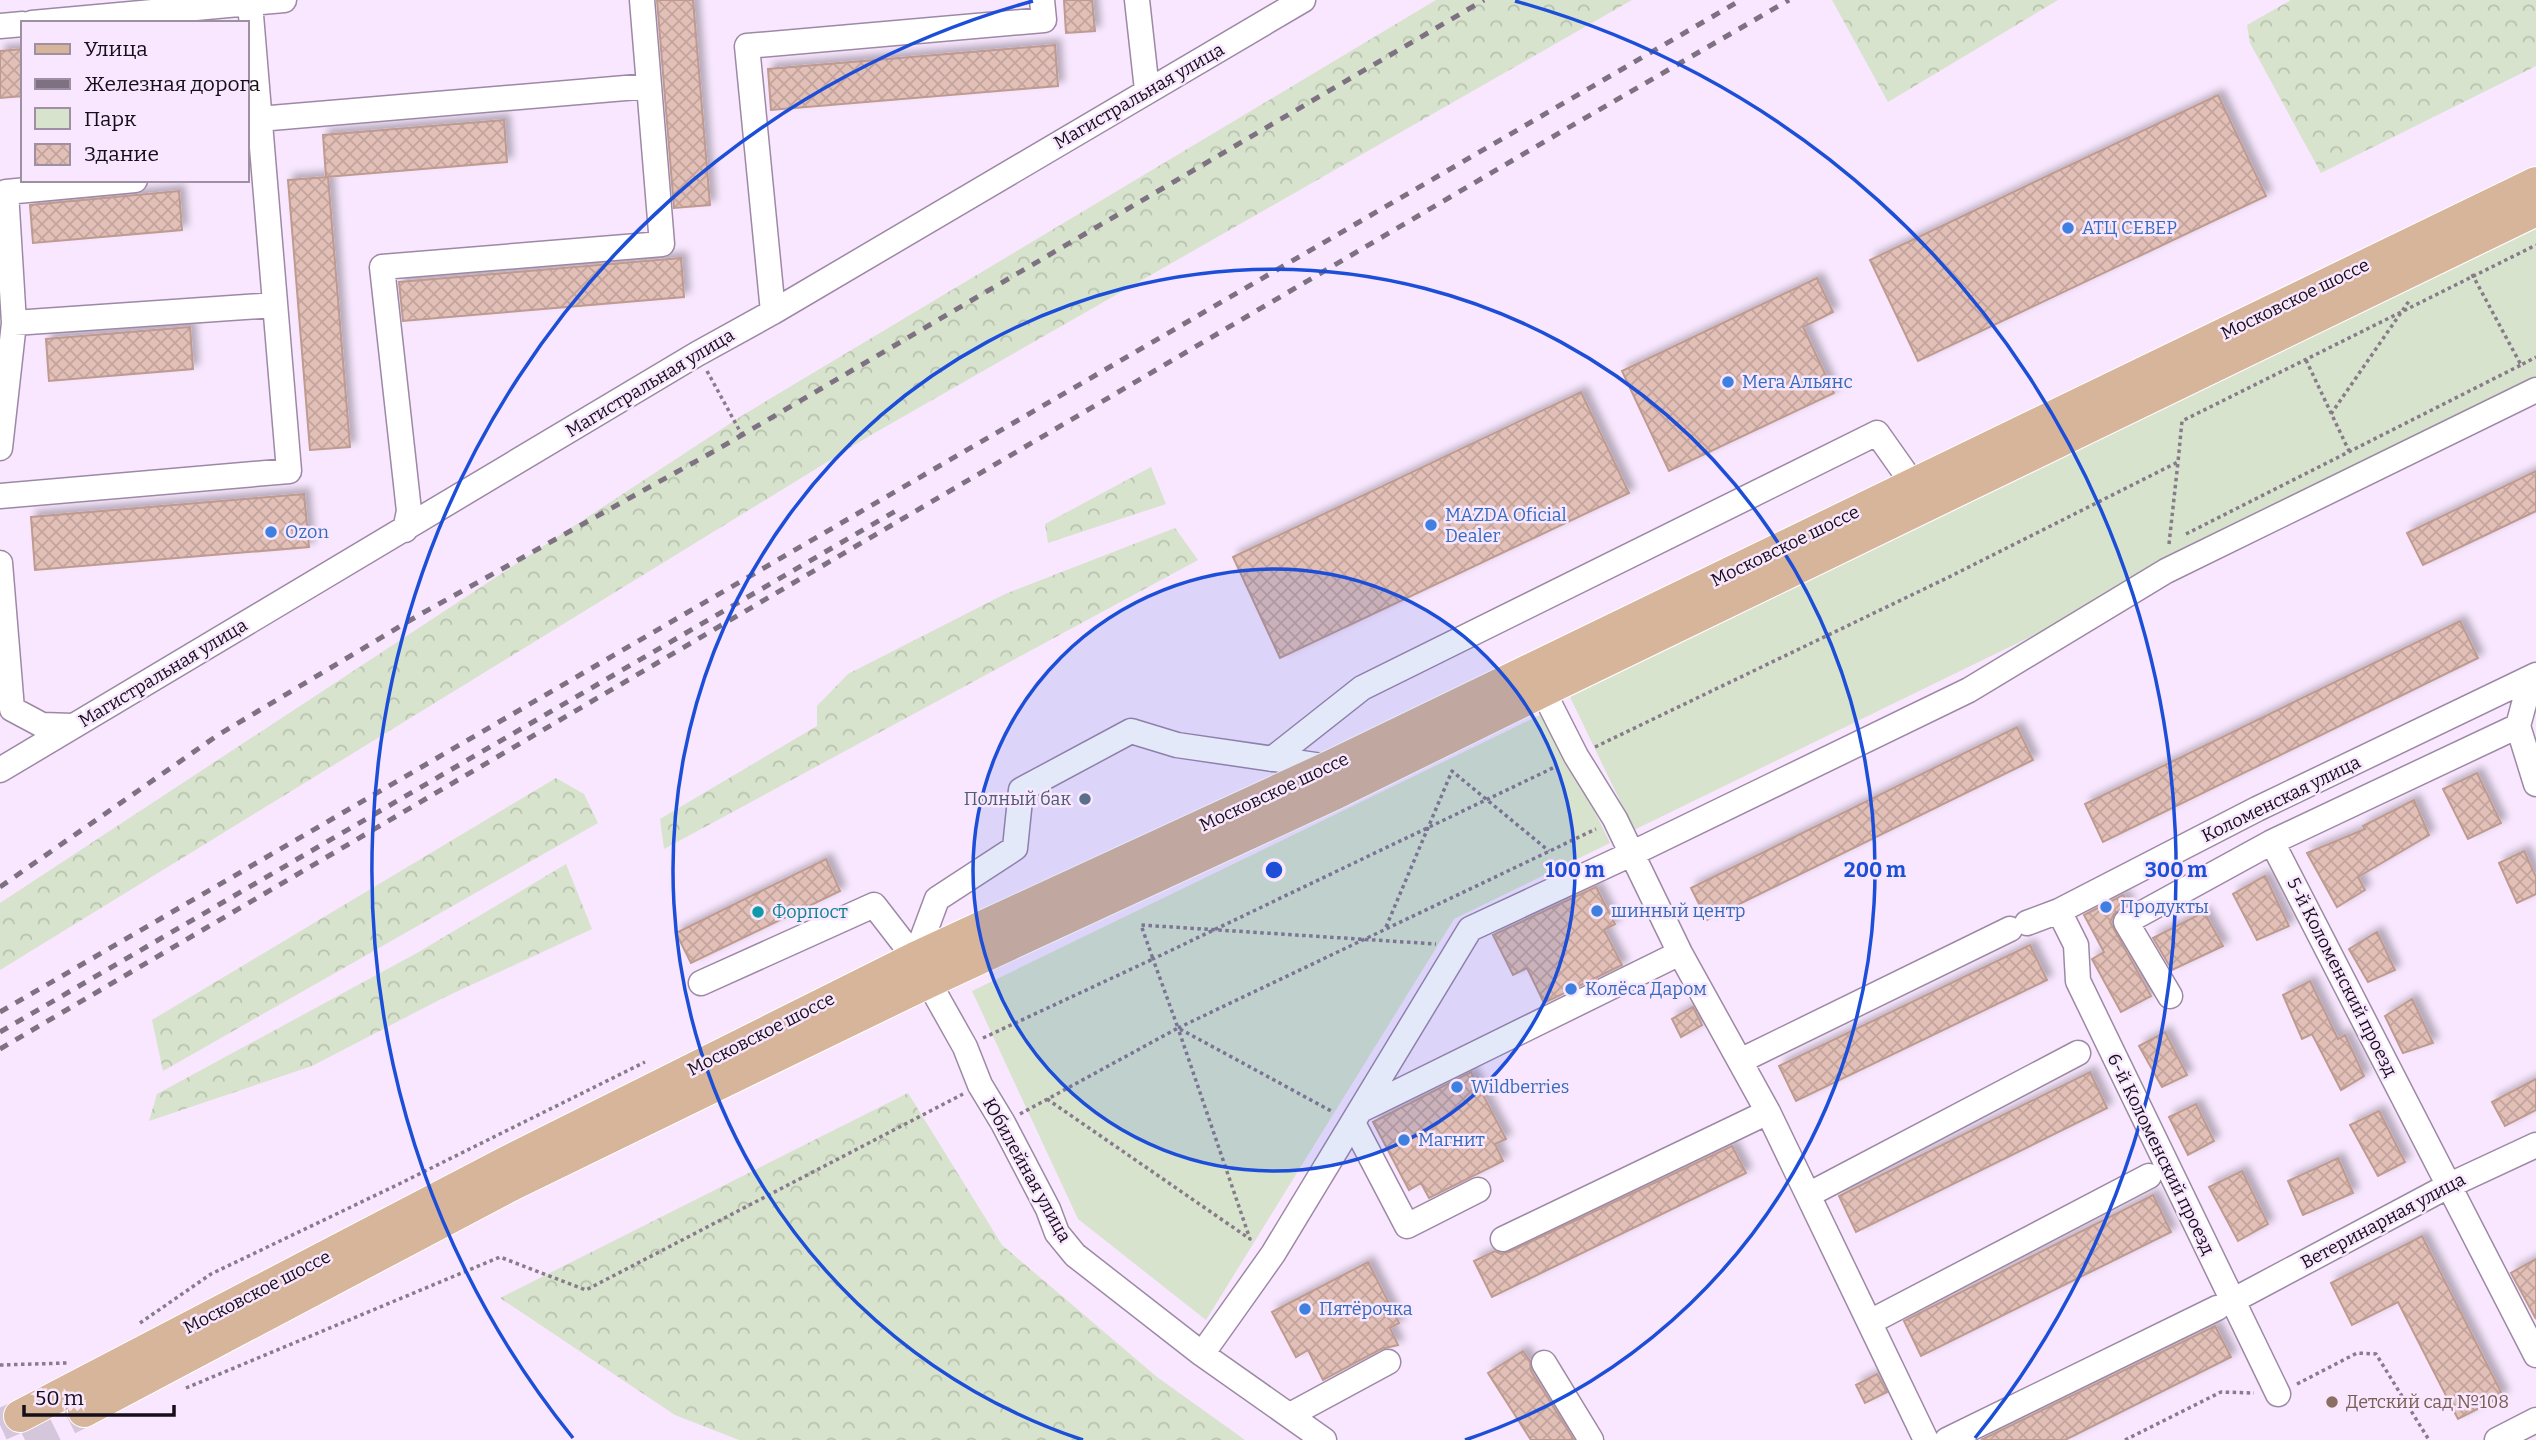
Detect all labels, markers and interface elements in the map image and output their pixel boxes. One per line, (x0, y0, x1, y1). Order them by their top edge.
legend (21, 21, 248, 182)
text: Улица (84, 36, 148, 62)
street label: Магистральная улица (1050, 38, 1228, 154)
text: Железная дорога (84, 71, 261, 97)
text: Парк (84, 106, 137, 132)
text: Здание (84, 141, 159, 167)
place label: АТЦ СЕВЕР (2082, 217, 2177, 239)
marker: АТЦ СЕВЕР (2060, 220, 2076, 236)
street label: Московское шоссе (2217, 254, 2373, 344)
street label: Магистральная улица (562, 324, 738, 442)
place label: Мега Альянс (1742, 371, 1853, 393)
marker: Мега Альянс (1720, 374, 1736, 390)
street label: Московское шоссе (1707, 501, 1863, 591)
place label: MAZDA Oficial Dealer (1445, 504, 1567, 547)
marker: MAZDA Oficial Dealer (1423, 517, 1439, 533)
place label: Ozon (285, 521, 329, 543)
marker: Ozon (263, 524, 279, 540)
street label: Магистральная улица (75, 614, 251, 732)
street label: Московское шоссе (1196, 748, 1352, 836)
street label: Коломенская улица (2198, 751, 2364, 847)
place label: Полный бак (964, 788, 1071, 810)
marker: Полный бак (1077, 791, 1093, 807)
text: 100 m (1545, 857, 1605, 883)
text: 200 m (1844, 857, 1906, 883)
text: 300 m (2145, 857, 2207, 883)
centre of rings (1262, 858, 1286, 882)
street label: 5-й Коломенский проезд (2282, 874, 2402, 1080)
place label: Продукты (2120, 896, 2209, 918)
marker: Продукты (2098, 899, 2114, 915)
place label: шинный центр (1611, 900, 1745, 922)
place label: Форпост (772, 901, 848, 923)
marker: шинный центр (1589, 903, 1605, 919)
marker: Форпост (750, 904, 766, 920)
place label: Колёса Даром (1585, 978, 1707, 1000)
marker: Колёса Даром (1563, 981, 1579, 997)
street label: Московское шоссе (684, 987, 838, 1081)
street label: 6-й Коломенский проезд (2103, 1050, 2219, 1258)
place label: Wildberries (1471, 1076, 1569, 1098)
marker: Wildberries (1449, 1079, 1465, 1095)
street label: Юбилейная улица (978, 1094, 1076, 1246)
place label: Магнит (1418, 1129, 1485, 1151)
marker: Магнит (1396, 1132, 1412, 1148)
street label: Ветеринарная улица (2297, 1168, 2469, 1274)
street label: Московское шоссе (180, 1245, 334, 1339)
place label: Пятёрочка (1319, 1298, 1413, 1320)
marker: Пятёрочка (1297, 1301, 1313, 1317)
scale bar (24, 1374, 175, 1418)
text: 50 m (35, 1385, 84, 1411)
place label: Детский сад №108 (2346, 1391, 2509, 1413)
marker: Детский сад №108 (2324, 1394, 2340, 1410)

